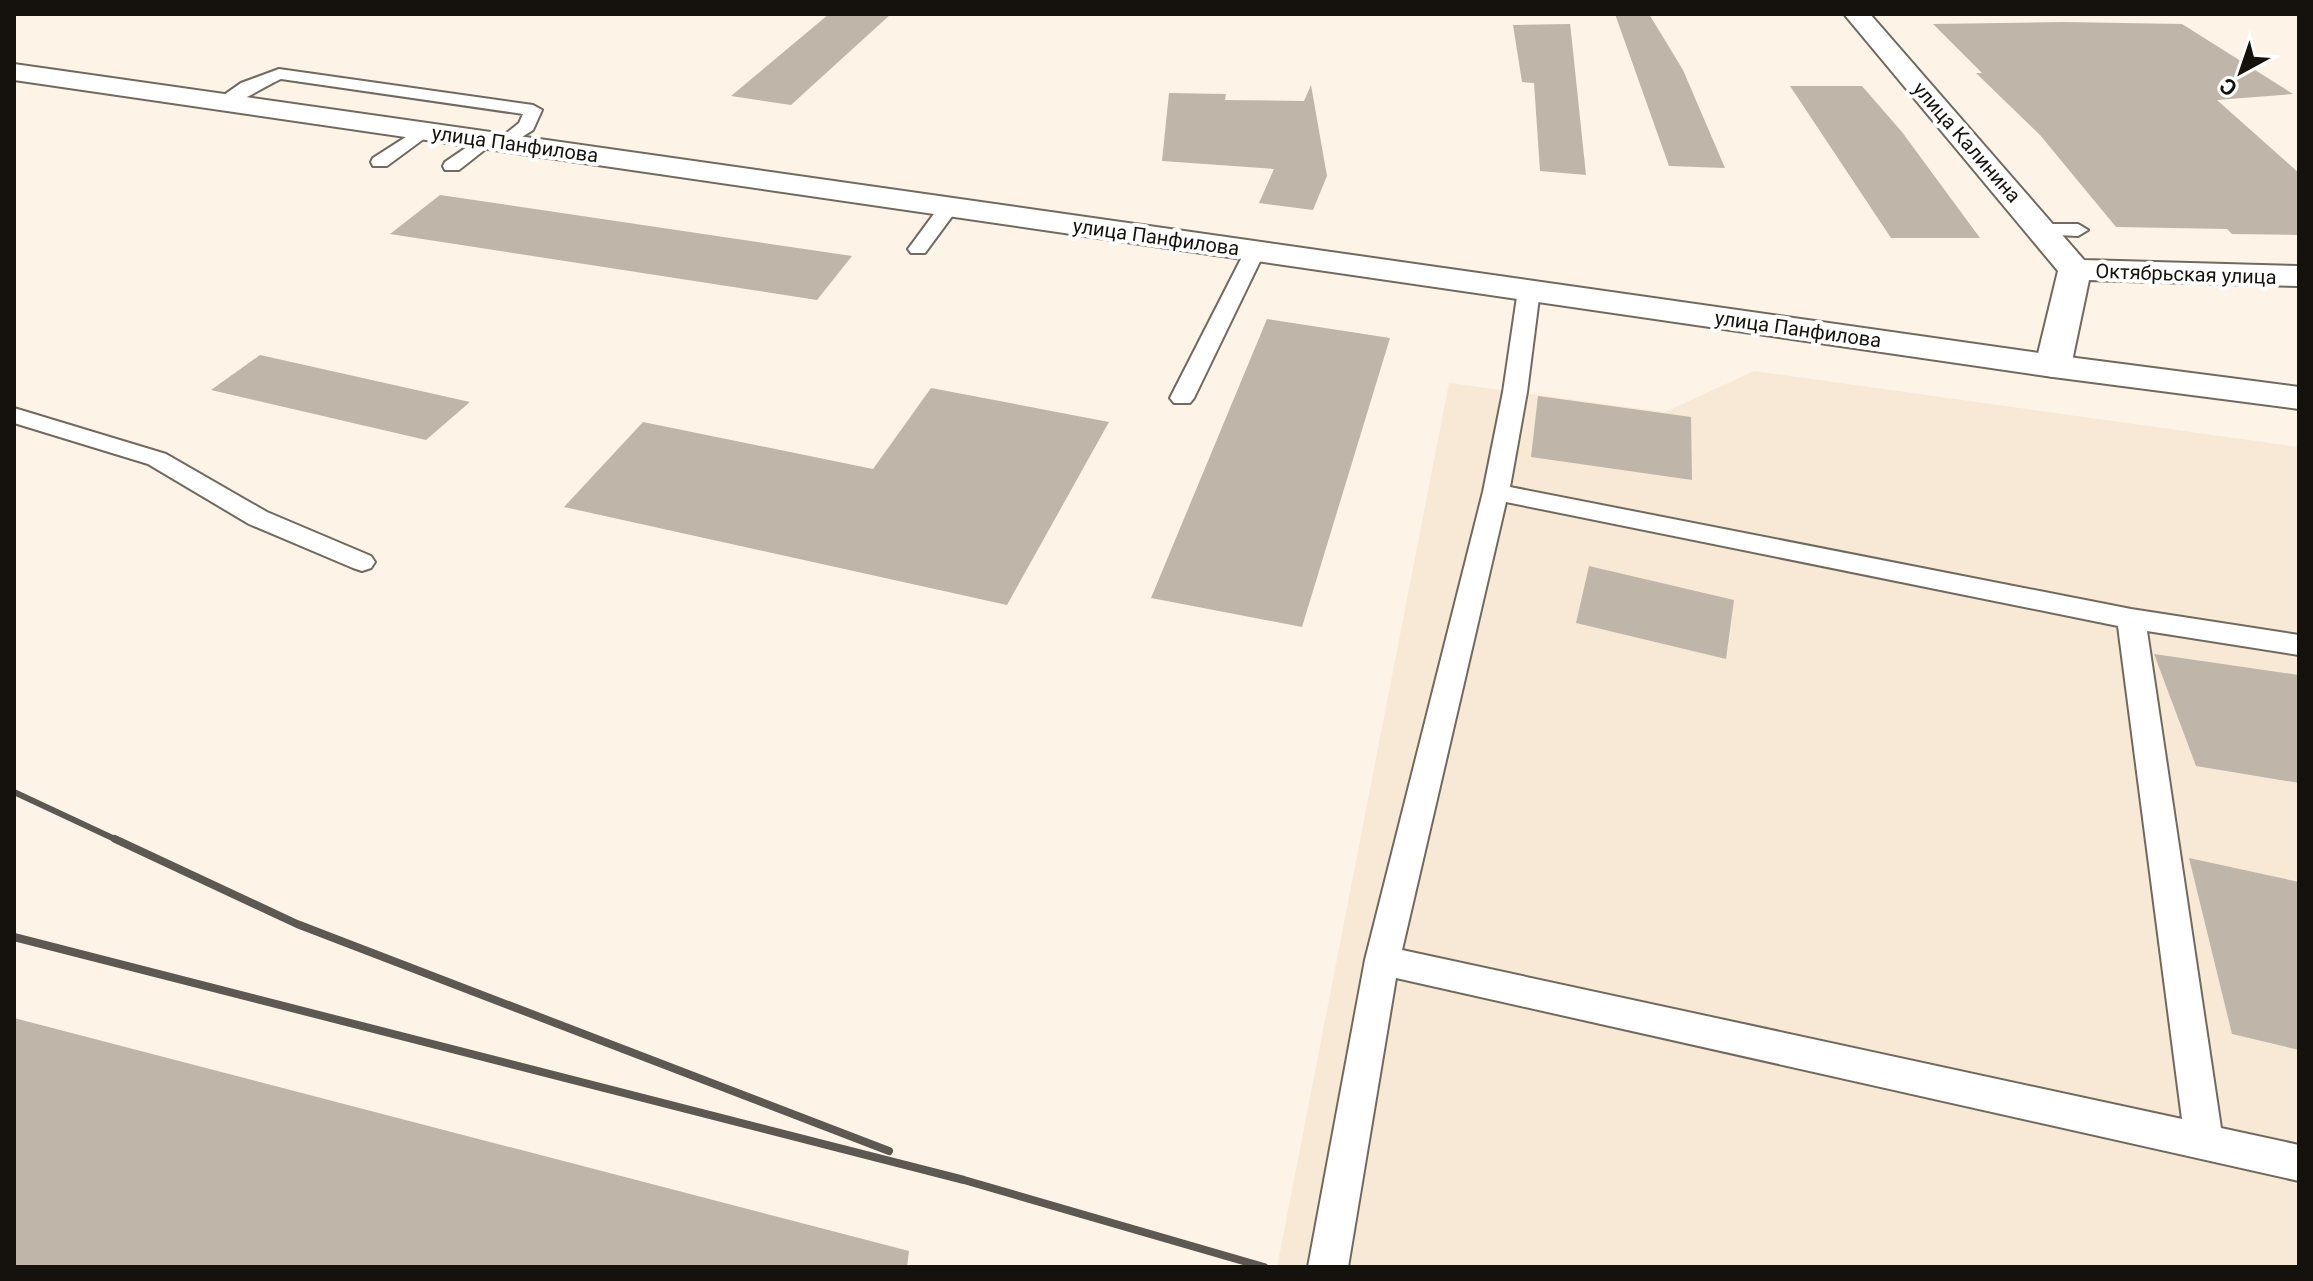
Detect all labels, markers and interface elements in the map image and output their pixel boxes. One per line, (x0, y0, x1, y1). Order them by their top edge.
north arrow (2201, 32, 2281, 112)
text: С (2215, 73, 2242, 101)
street label: улица Калинина (1908, 77, 2026, 207)
street label: улица Панфилова (430, 120, 600, 168)
street label: улица Панфилова (1071, 213, 1241, 261)
street label: Октябрьская улица (2095, 259, 2277, 289)
street label: улица Панфилова (1713, 305, 1883, 353)

